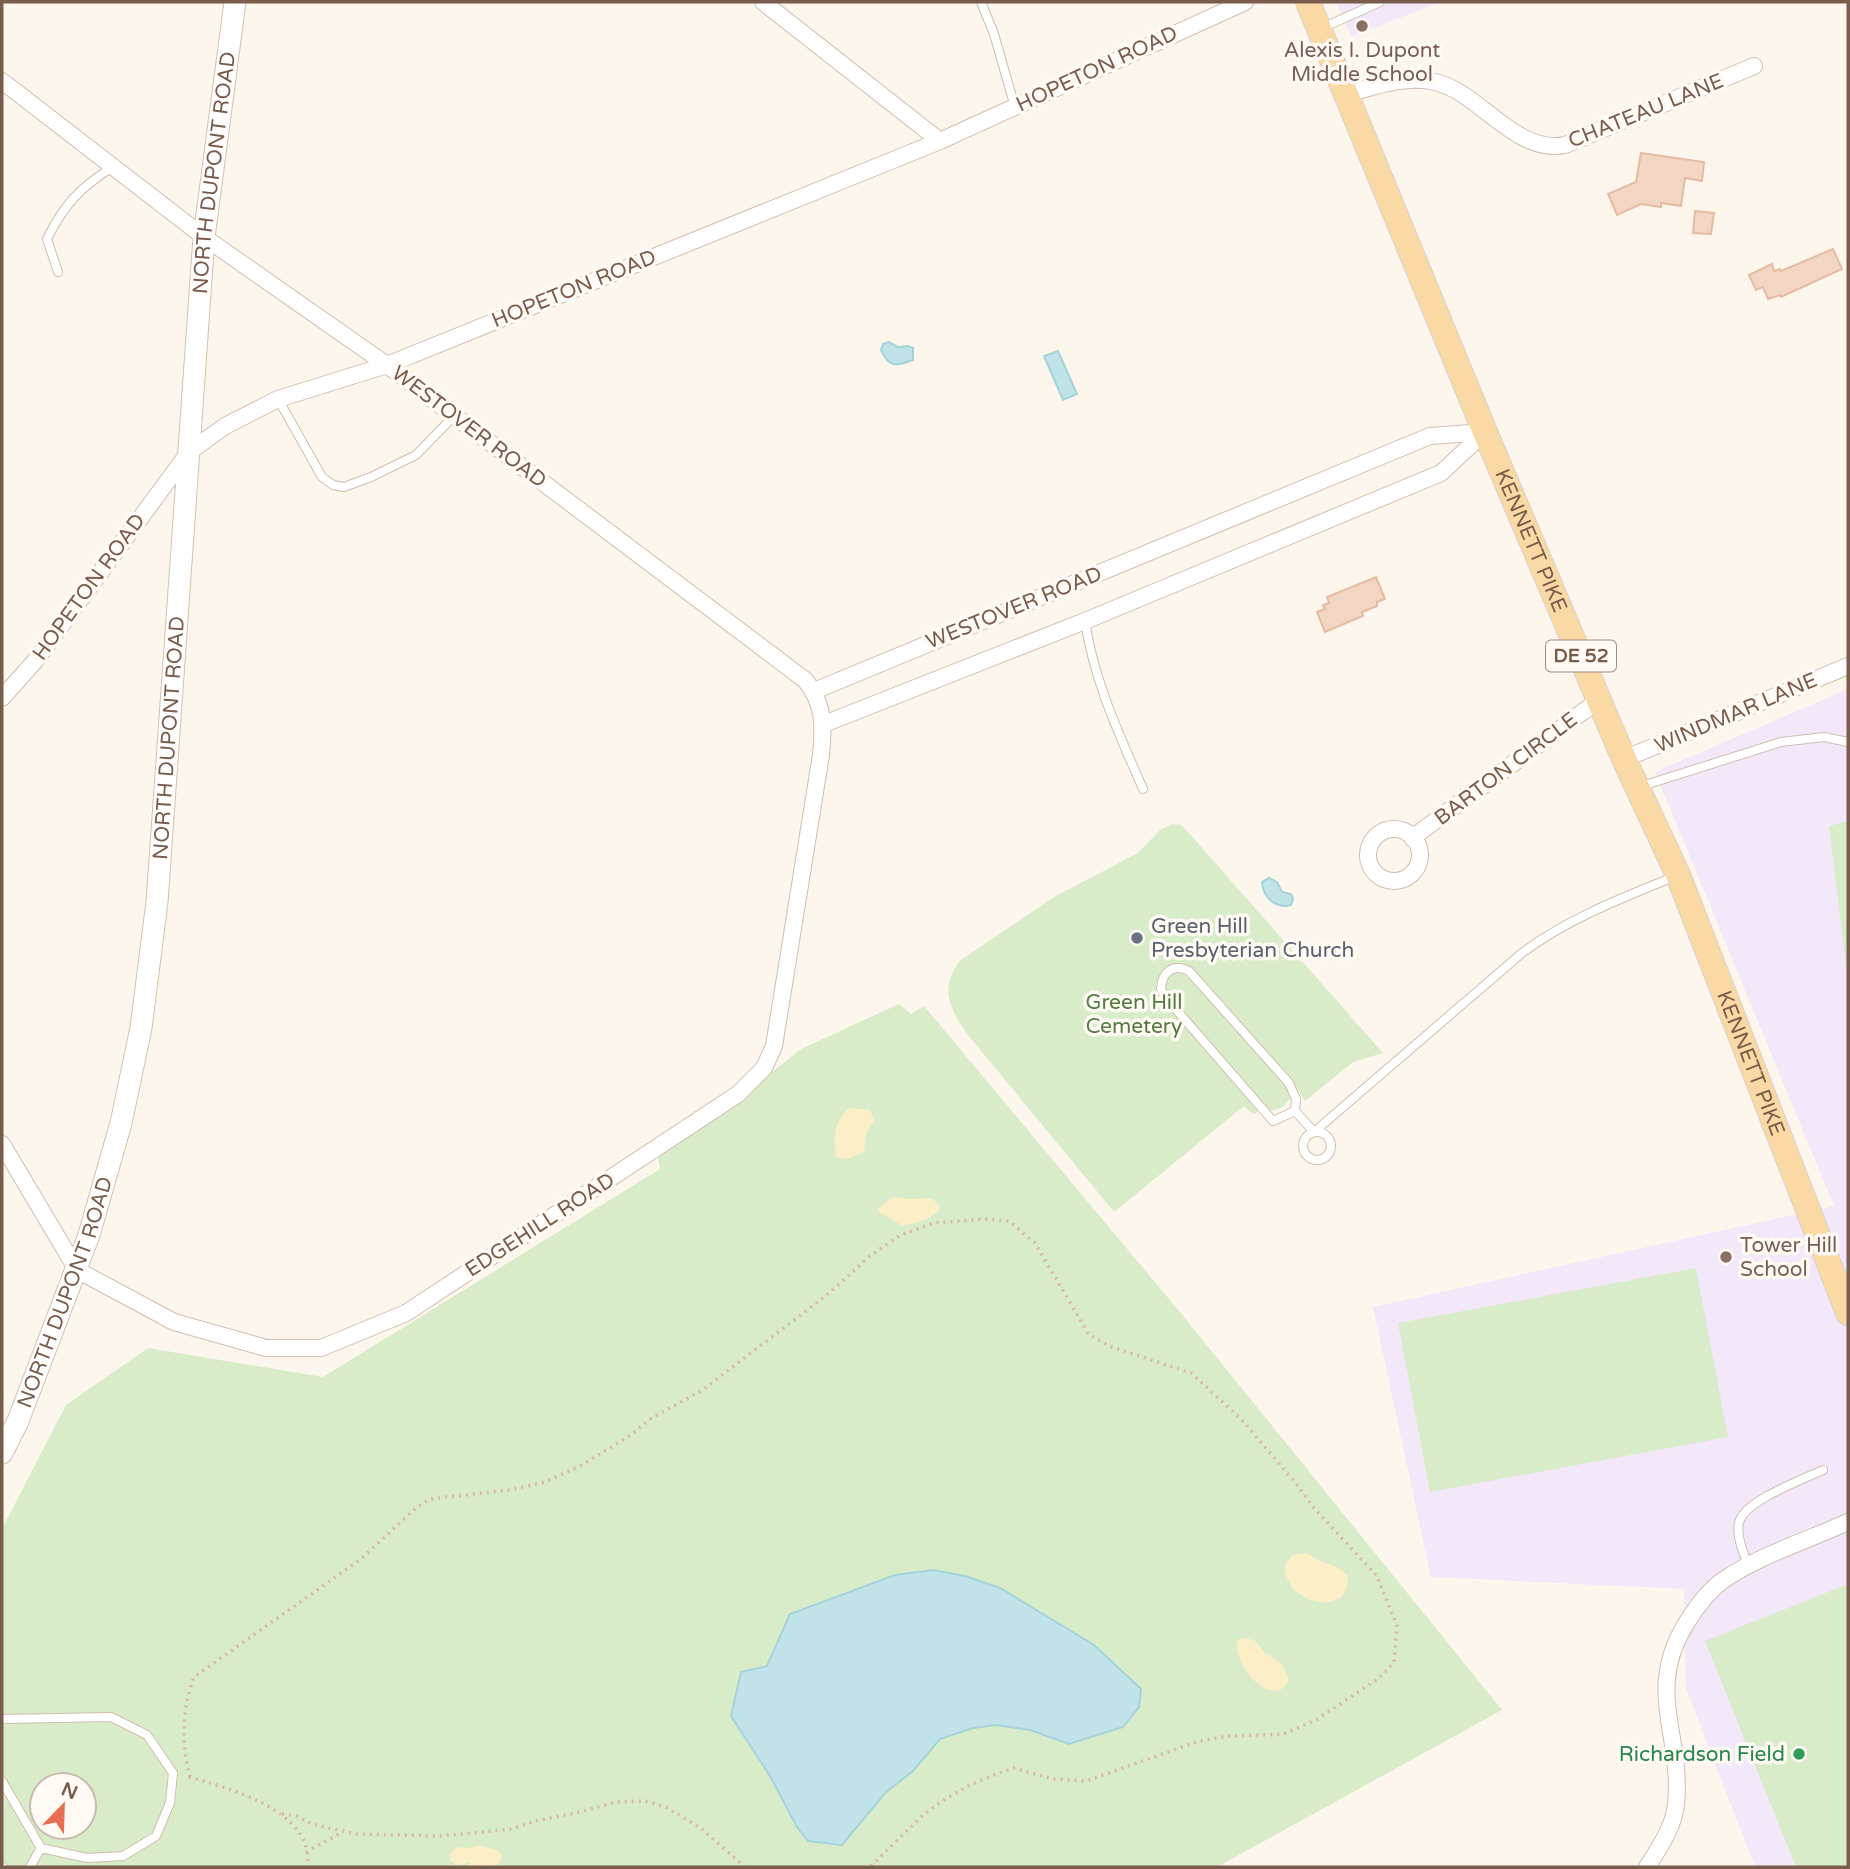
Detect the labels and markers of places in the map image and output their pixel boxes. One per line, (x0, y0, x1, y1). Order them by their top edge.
marker: Alexis I. Dupont Middle School (1354, 18, 1370, 34)
place label: Alexis I. Dupont Middle School (1284, 38, 1440, 87)
place label: Green Hill Presbyterian Church (1151, 914, 1354, 963)
marker: Green Hill Presbyterian Church (1129, 930, 1145, 946)
place label: Tower Hill School (1740, 1233, 1837, 1282)
marker: Tower Hill School (1718, 1249, 1734, 1265)
place label: Richardson Field (1619, 1742, 1785, 1767)
marker: Richardson Field (1791, 1746, 1807, 1762)

